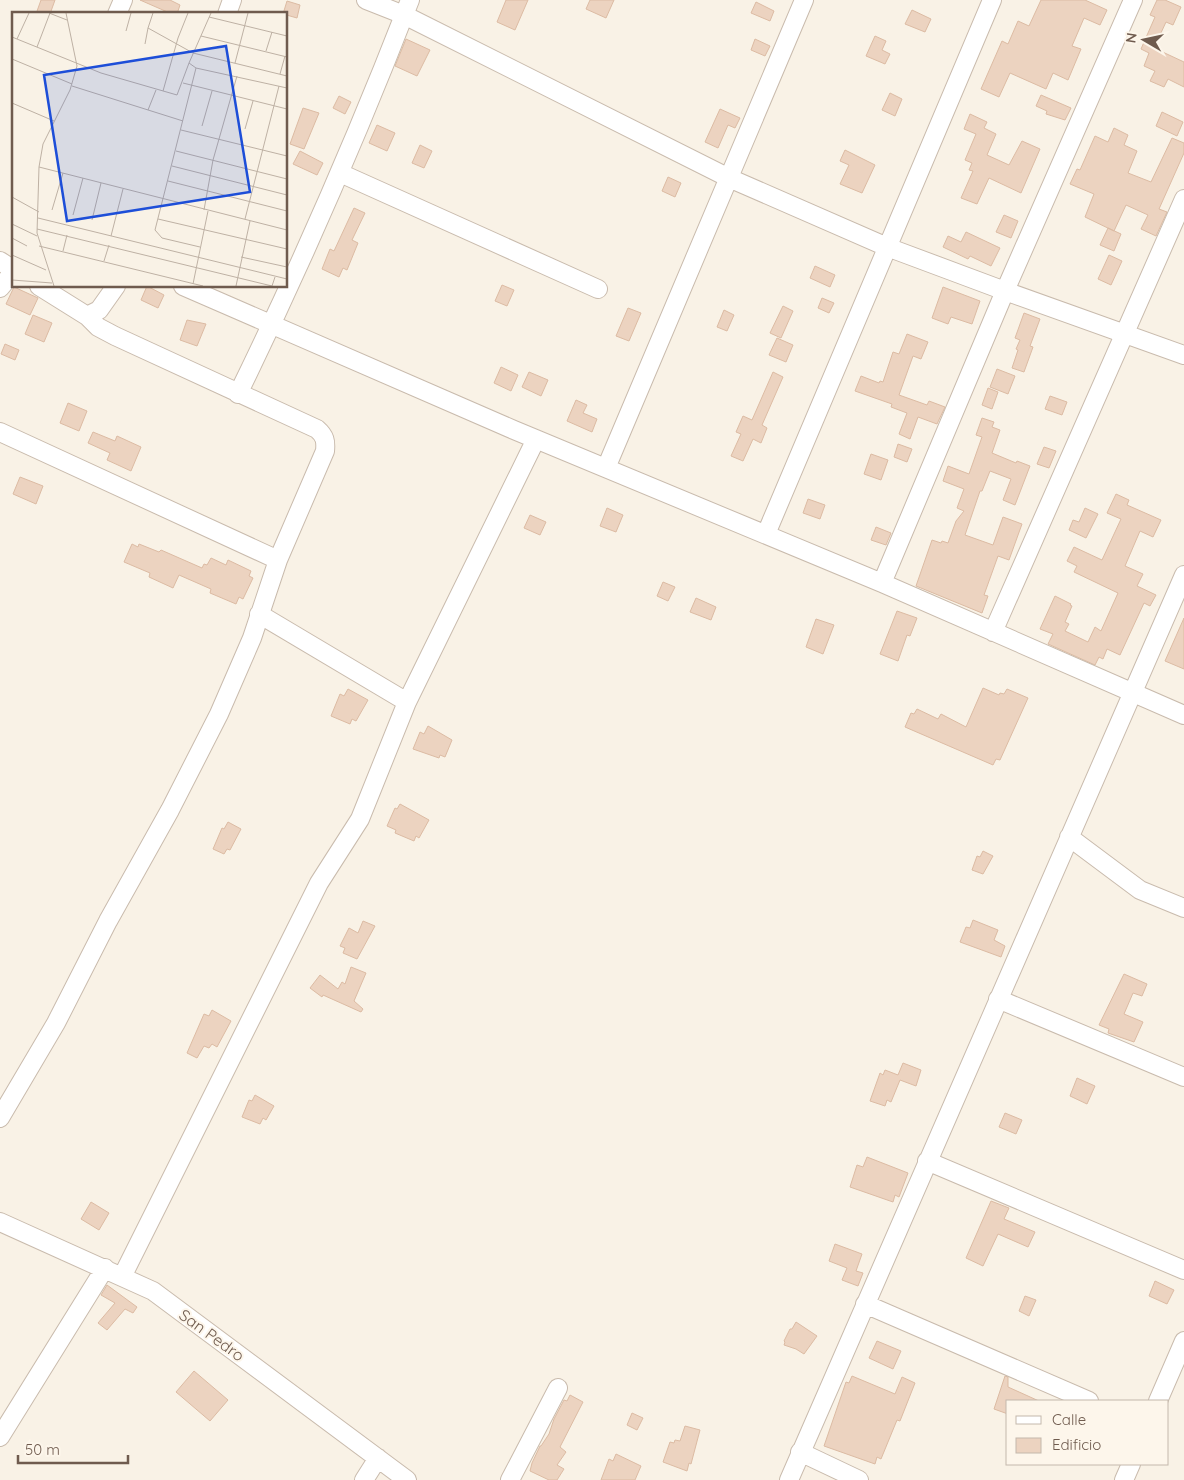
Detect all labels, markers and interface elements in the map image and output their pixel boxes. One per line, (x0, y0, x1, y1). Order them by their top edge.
inset map (12, 12, 288, 288)
north arrow (1119, 15, 1169, 65)
text: N (1121, 31, 1141, 44)
street label: San Pedro (175, 1305, 249, 1365)
legend (1006, 1400, 1169, 1465)
text: Calle (1052, 1410, 1086, 1429)
scale bar (18, 1432, 128, 1464)
text: Edificio (1052, 1435, 1101, 1454)
text: 50 m (25, 1440, 60, 1459)

